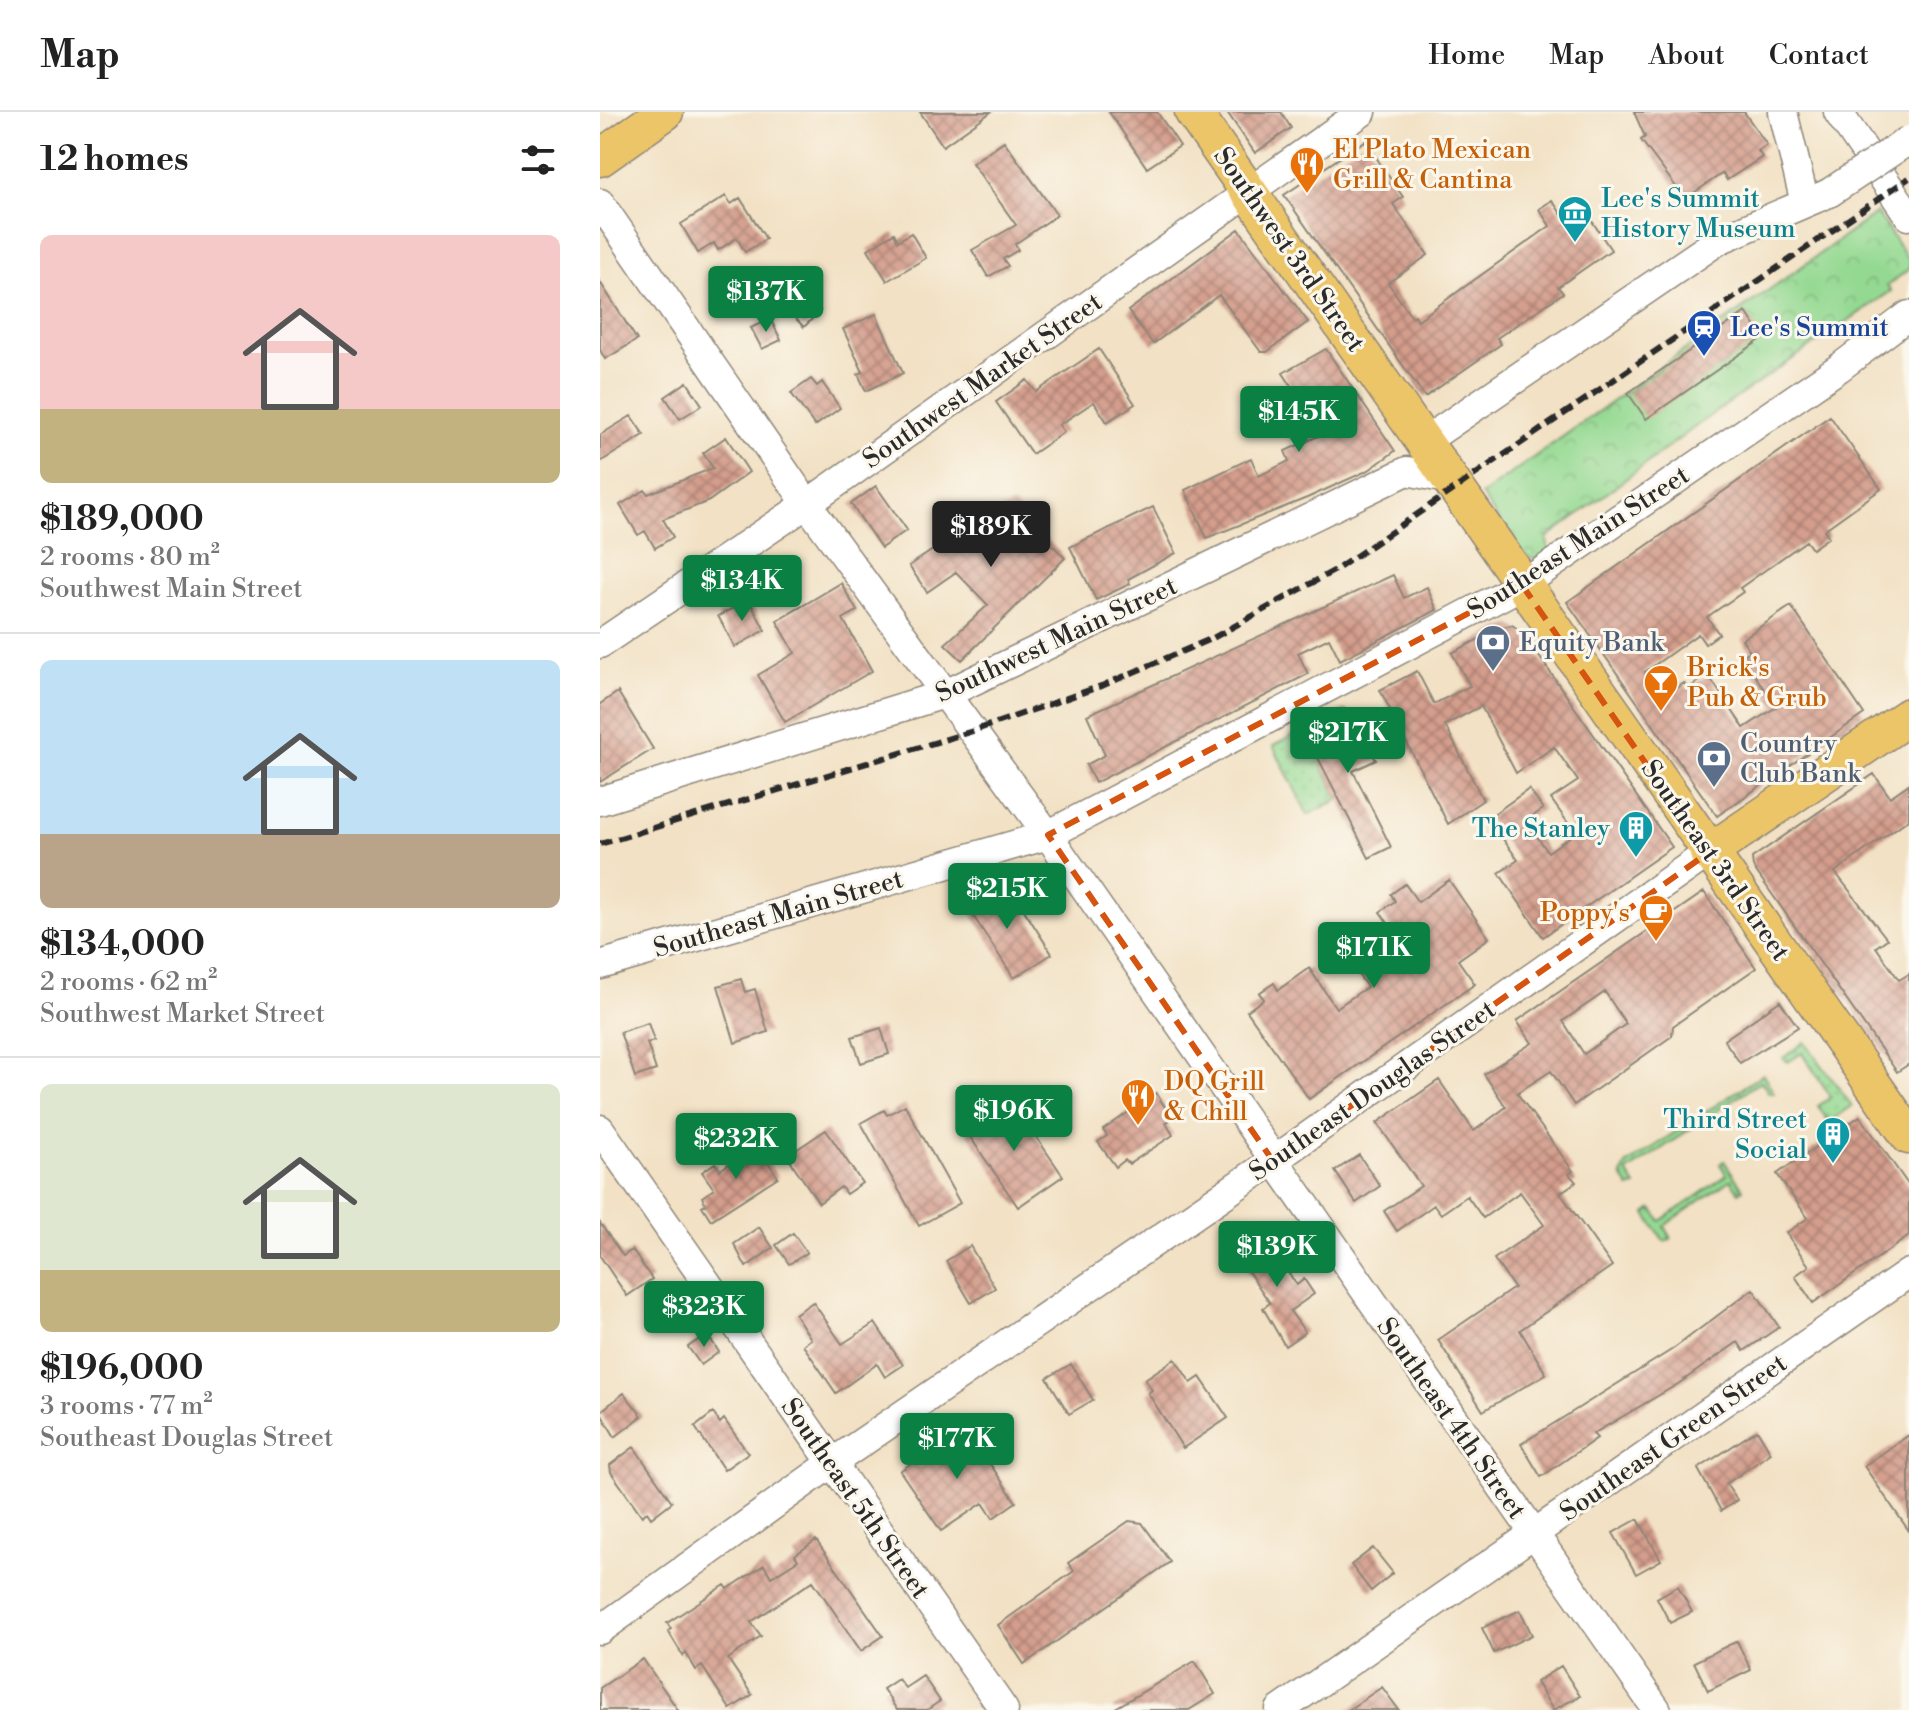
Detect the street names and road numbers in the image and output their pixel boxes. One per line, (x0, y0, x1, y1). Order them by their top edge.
street label: Southwest 3rd Street (1207, 141, 1372, 358)
street label: Southwest Market Street (857, 286, 1108, 476)
street label: Southeast Main Street (1462, 459, 1695, 627)
street label: Southwest Main Street (931, 570, 1182, 710)
street label: Southeast 3rd Street (1634, 754, 1797, 967)
street label: Southeast Main Street (650, 863, 907, 965)
street label: Southeast Douglas Street (1243, 994, 1502, 1188)
street label: Southeast 4th Street (1370, 1312, 1533, 1525)
street label: Southeast Green Street (1554, 1347, 1793, 1528)
street label: Southeast 5th Street (774, 1392, 936, 1605)

